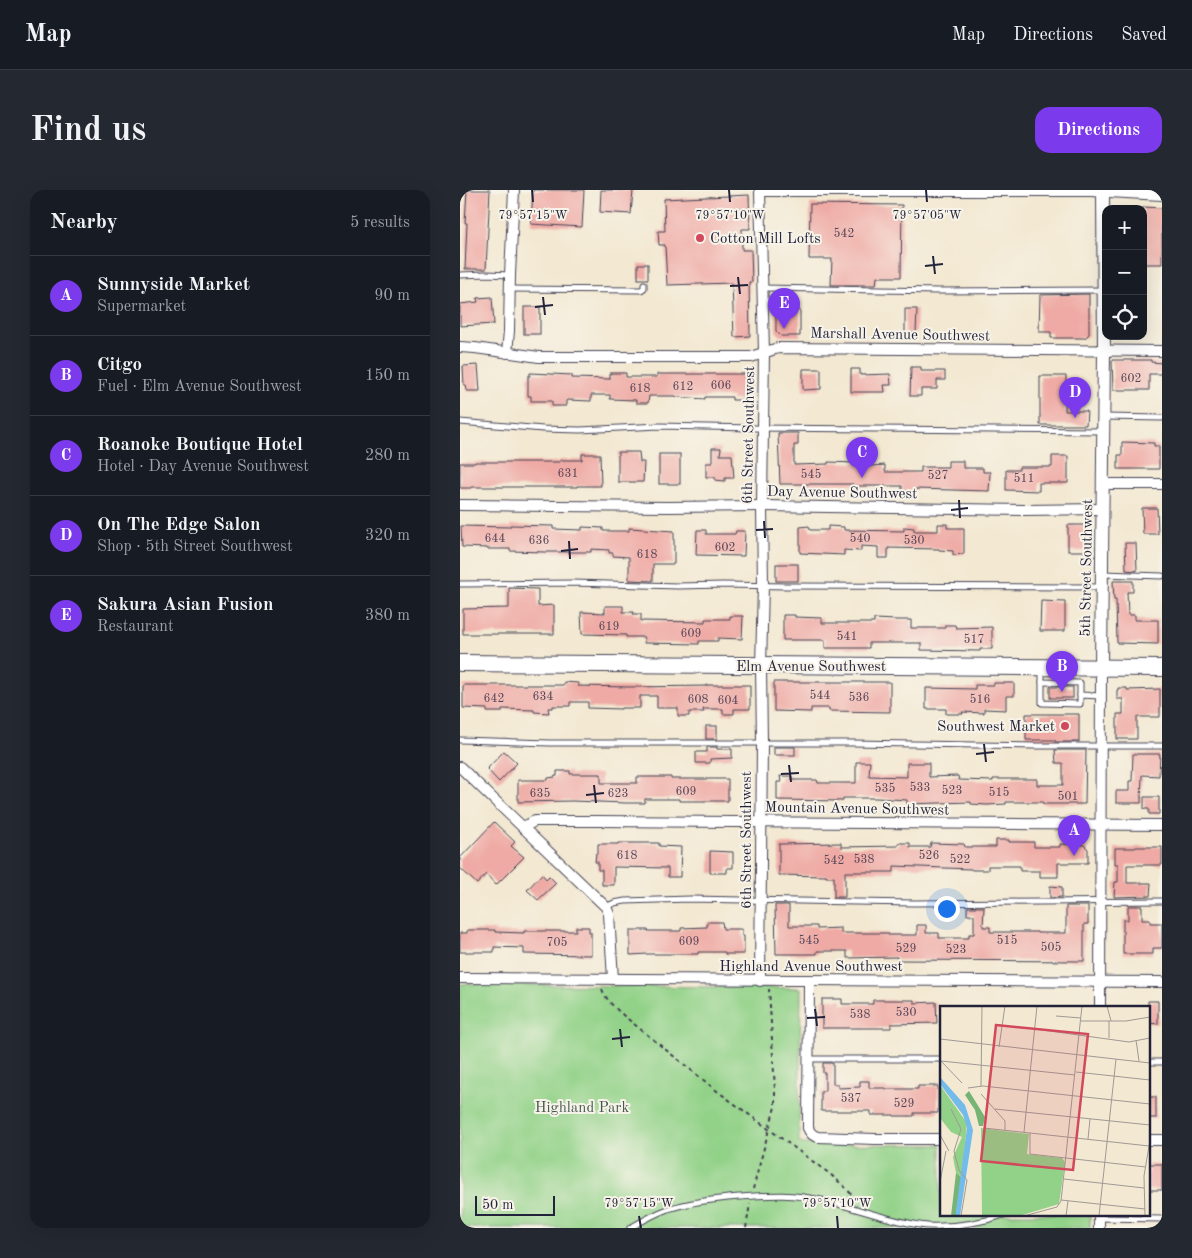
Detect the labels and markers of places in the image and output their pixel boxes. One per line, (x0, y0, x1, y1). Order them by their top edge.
marker: Cotton Mill Lofts (694, 232, 706, 244)
place label: Cotton Mill Lofts (710, 232, 821, 247)
pin: E (768, 288, 800, 329)
pin: D (1059, 377, 1091, 418)
pin: C (846, 437, 878, 478)
pin: B (1046, 651, 1078, 692)
place label: Southwest Market (937, 720, 1055, 735)
marker: Southwest Market (1059, 720, 1071, 732)
pin: A (1058, 815, 1090, 856)

